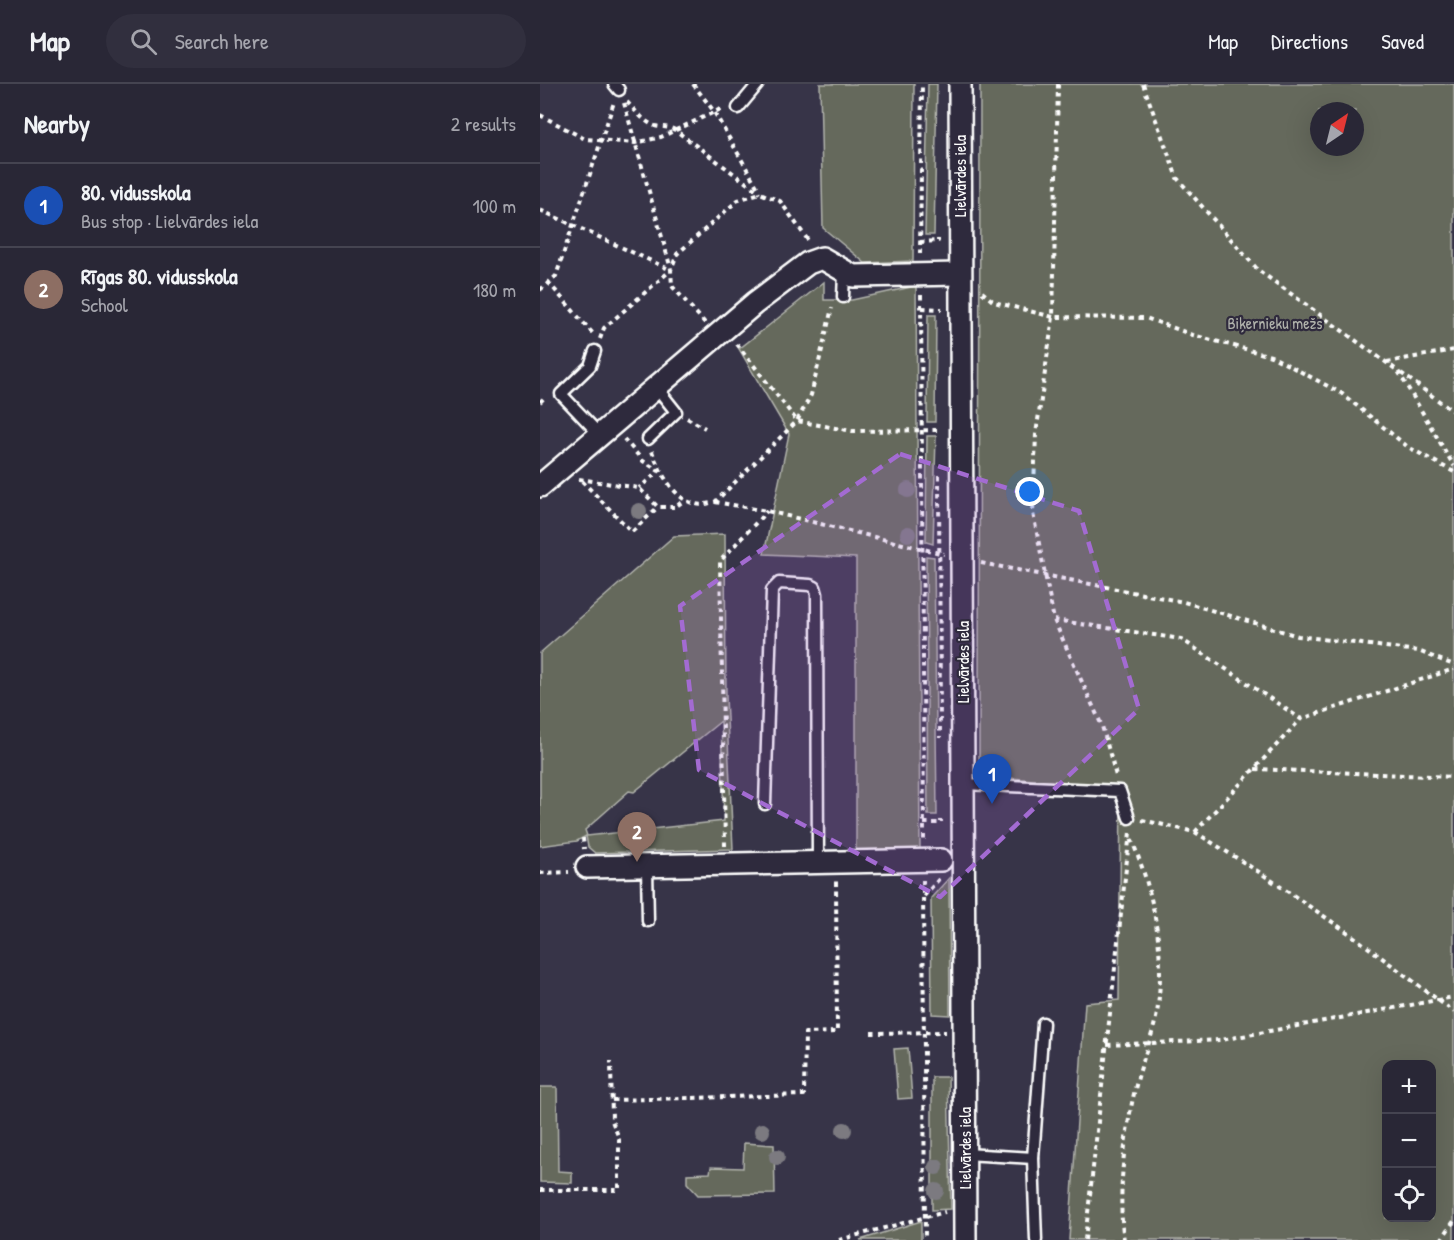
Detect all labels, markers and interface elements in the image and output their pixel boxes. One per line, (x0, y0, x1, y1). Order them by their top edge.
search box (106, 14, 526, 68)
text: Map (30, 22, 70, 60)
icon: search (127, 25, 160, 58)
text: Search here (175, 26, 269, 56)
text: Map (1208, 27, 1238, 56)
text: Directions (1271, 27, 1348, 56)
text: Saved (1381, 27, 1424, 56)
north arrow (1310, 102, 1364, 156)
text: Nearby (24, 106, 90, 141)
text: 2 results (451, 110, 516, 137)
street label: Lielvārdes iela (949, 135, 971, 217)
text: 80. vidusskola (81, 177, 191, 207)
text: 1 (40, 192, 47, 219)
text: 100 m (473, 192, 516, 219)
text: Bus stop · Lielvārdes iela (81, 207, 258, 234)
text: Rīgas 80. vidusskola (81, 261, 238, 291)
text: 2 (39, 276, 48, 303)
text: 180 m (473, 276, 516, 303)
text: School (81, 291, 128, 318)
park label: Biķernieku mežs (1227, 312, 1323, 334)
your location (1015, 477, 1044, 506)
street label: Lielvārdes iela (952, 621, 974, 703)
pin: 1 (972, 754, 1012, 804)
pin: 2 (618, 812, 656, 862)
map controls (1382, 1060, 1436, 1222)
button: + (1382, 1060, 1436, 1114)
street label: Lielvārdes iela (954, 1107, 976, 1189)
button: − (1382, 1114, 1436, 1168)
button: locate (1382, 1168, 1436, 1222)

